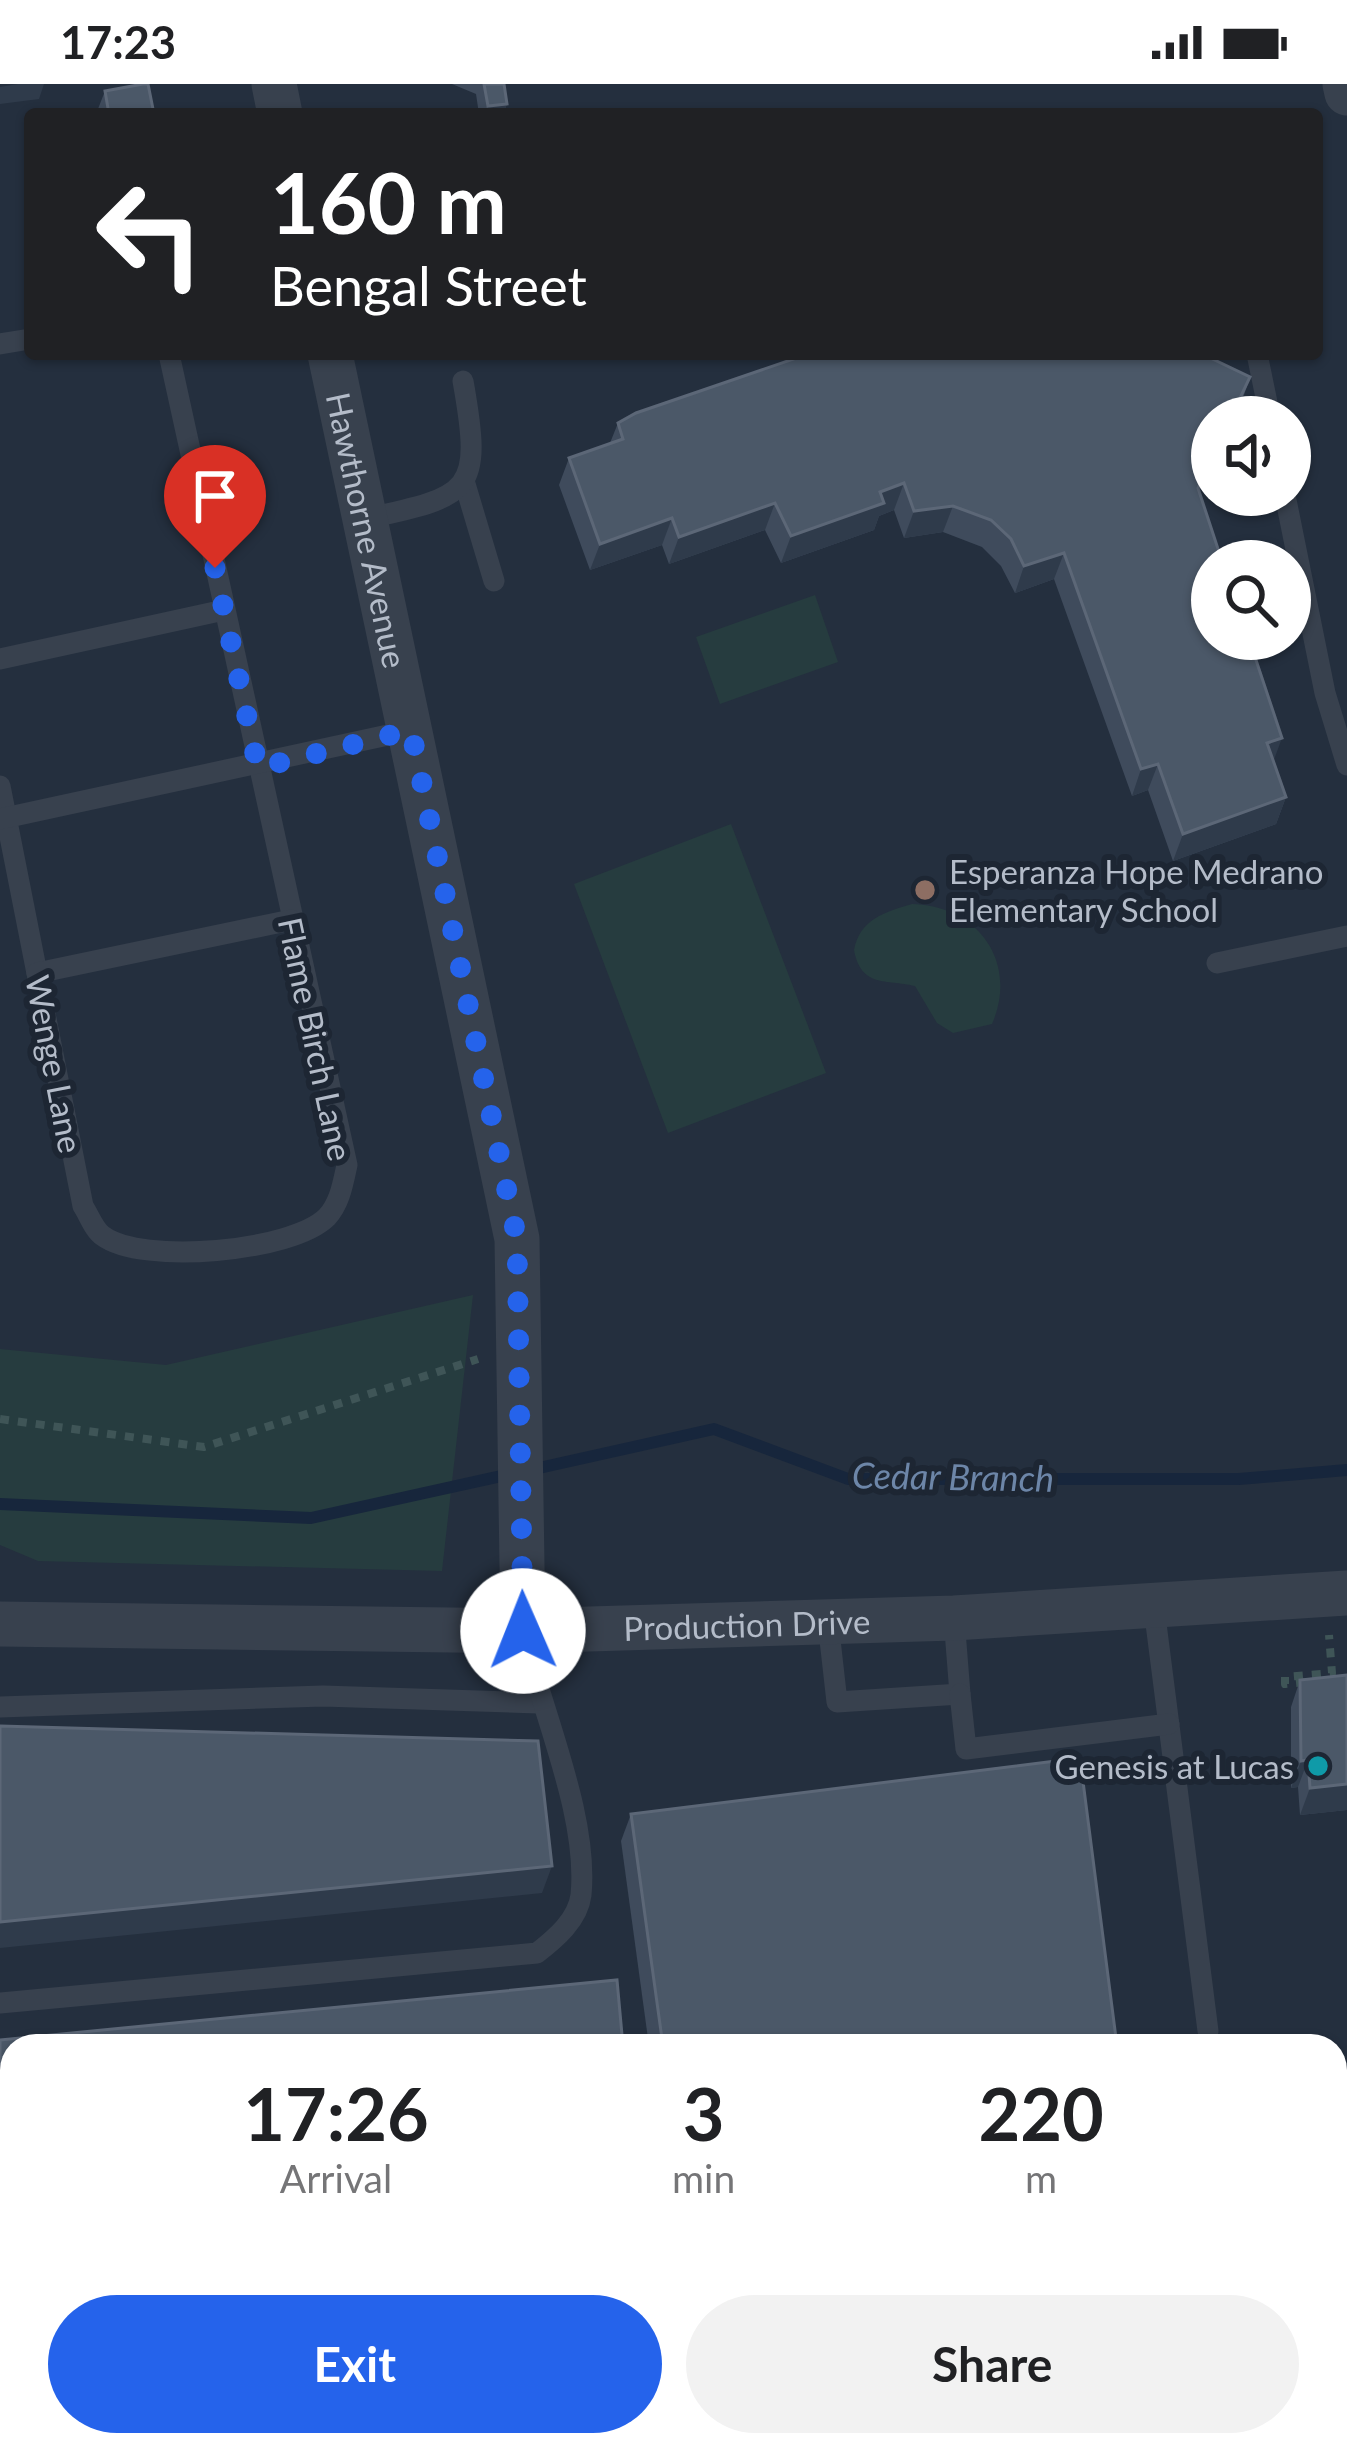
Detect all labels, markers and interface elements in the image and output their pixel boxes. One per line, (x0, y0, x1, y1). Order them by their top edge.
text: 17:23 (60, 15, 176, 69)
text: 160 m (270, 151, 507, 252)
icon: left (72, 156, 228, 312)
text: Bengal Street (270, 253, 587, 318)
street label: Hawthorne Avenue (319, 389, 416, 671)
map controls (1191, 396, 1311, 660)
button: sound (1191, 396, 1311, 516)
pin (164, 445, 266, 568)
icon: arrive (182, 463, 248, 529)
button: search (1191, 540, 1311, 660)
place label: Esperanza Hope Medrano Elementary School (949, 851, 1323, 929)
marker: Esperanza Hope Medrano Elementary School (912, 877, 938, 903)
street label: Flame Birch Lane (271, 914, 361, 1164)
street label: Wenge Lane (18, 972, 92, 1156)
water label: Cedar Branch (852, 1452, 1054, 1500)
position arrow (460, 1568, 586, 1694)
street label: Production Drive (623, 1601, 871, 1648)
place label: Genesis at Lucas (1055, 1746, 1294, 1786)
marker: Genesis at Lucas (1305, 1753, 1331, 1779)
text: 17:26 (243, 2070, 429, 2156)
text: 3 (683, 2070, 725, 2156)
text: 220 (978, 2070, 1104, 2156)
text: Arrival (280, 2155, 392, 2201)
text: min (672, 2155, 735, 2201)
text: m (1025, 2155, 1057, 2201)
button: Exit (48, 2295, 662, 2433)
button: Share (686, 2295, 1299, 2433)

